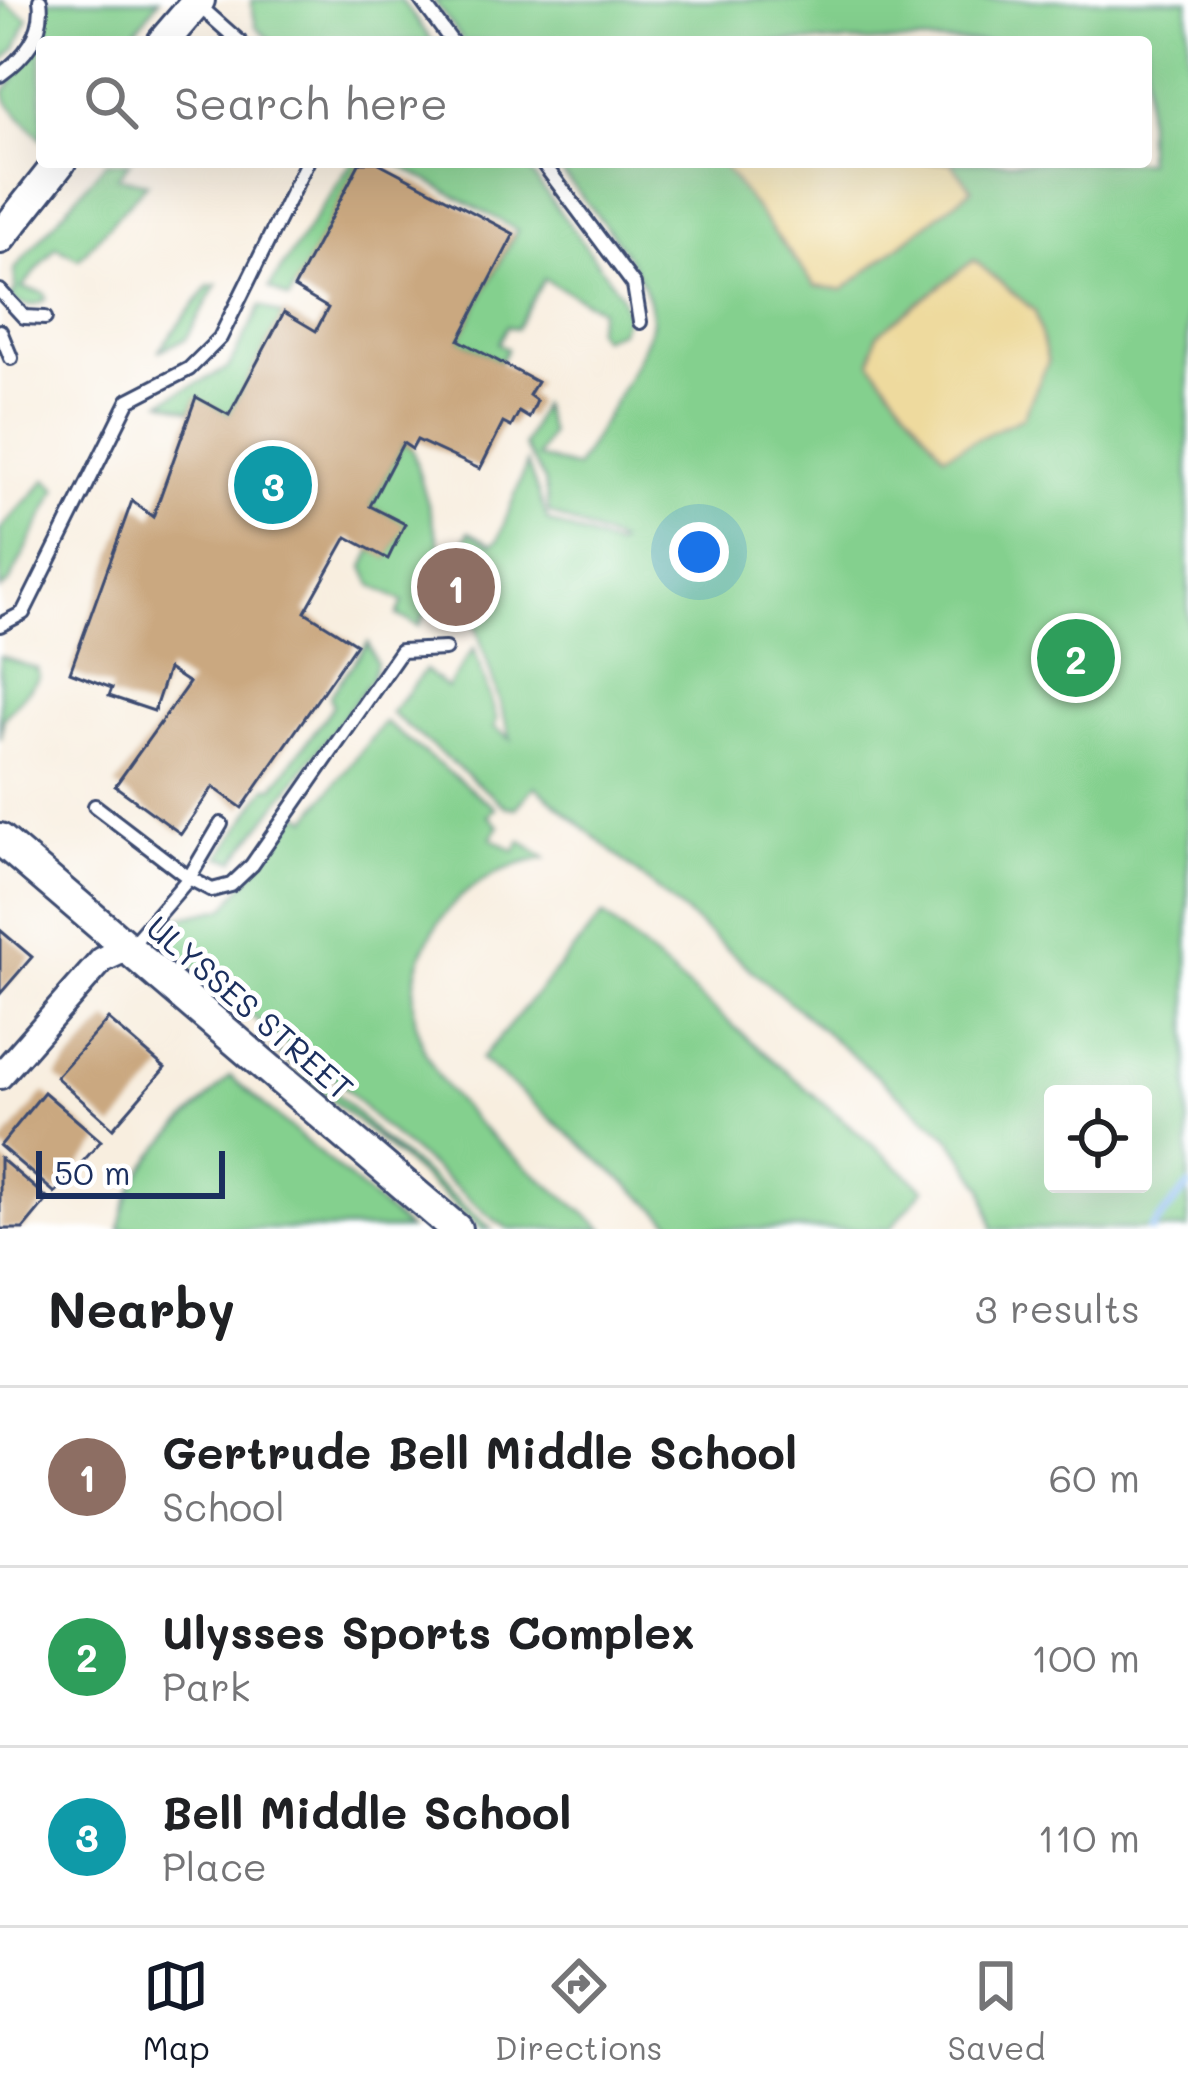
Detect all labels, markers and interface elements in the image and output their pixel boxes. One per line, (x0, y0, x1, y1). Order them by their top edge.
search box (36, 36, 1152, 168)
icon: search (78, 69, 144, 135)
text: Search here (174, 73, 448, 131)
pin: 3 (234, 440, 312, 530)
your location (669, 522, 729, 582)
pin: 1 (417, 542, 495, 632)
pin: 2 (1037, 613, 1115, 703)
street label: ULYSSES STREET (139, 905, 363, 1109)
map controls (1044, 1085, 1152, 1193)
button: locate (1044, 1085, 1152, 1193)
scale bar (36, 1145, 225, 1198)
text: 50 m (54, 1150, 130, 1193)
text: Nearby (48, 1274, 235, 1341)
text: 3 results (975, 1282, 1140, 1333)
text: Gertrude Bell Middle School (162, 1422, 797, 1480)
text: 1 (78, 1451, 96, 1502)
text: 60 m (1049, 1451, 1140, 1502)
text: School (162, 1480, 285, 1531)
text: Ulysses Sports Complex (162, 1602, 695, 1660)
text: 2 (76, 1631, 98, 1682)
text: 100 m (1031, 1631, 1140, 1682)
text: Park (162, 1660, 250, 1711)
text: Bell Middle School (162, 1782, 571, 1840)
text: 3 (75, 1811, 99, 1862)
text: 110 m (1038, 1811, 1140, 1862)
text: Place (162, 1840, 267, 1891)
tab: Map (143, 1953, 210, 2068)
tab: Directions (495, 1953, 662, 2068)
tab: Saved (948, 1953, 1045, 2068)

